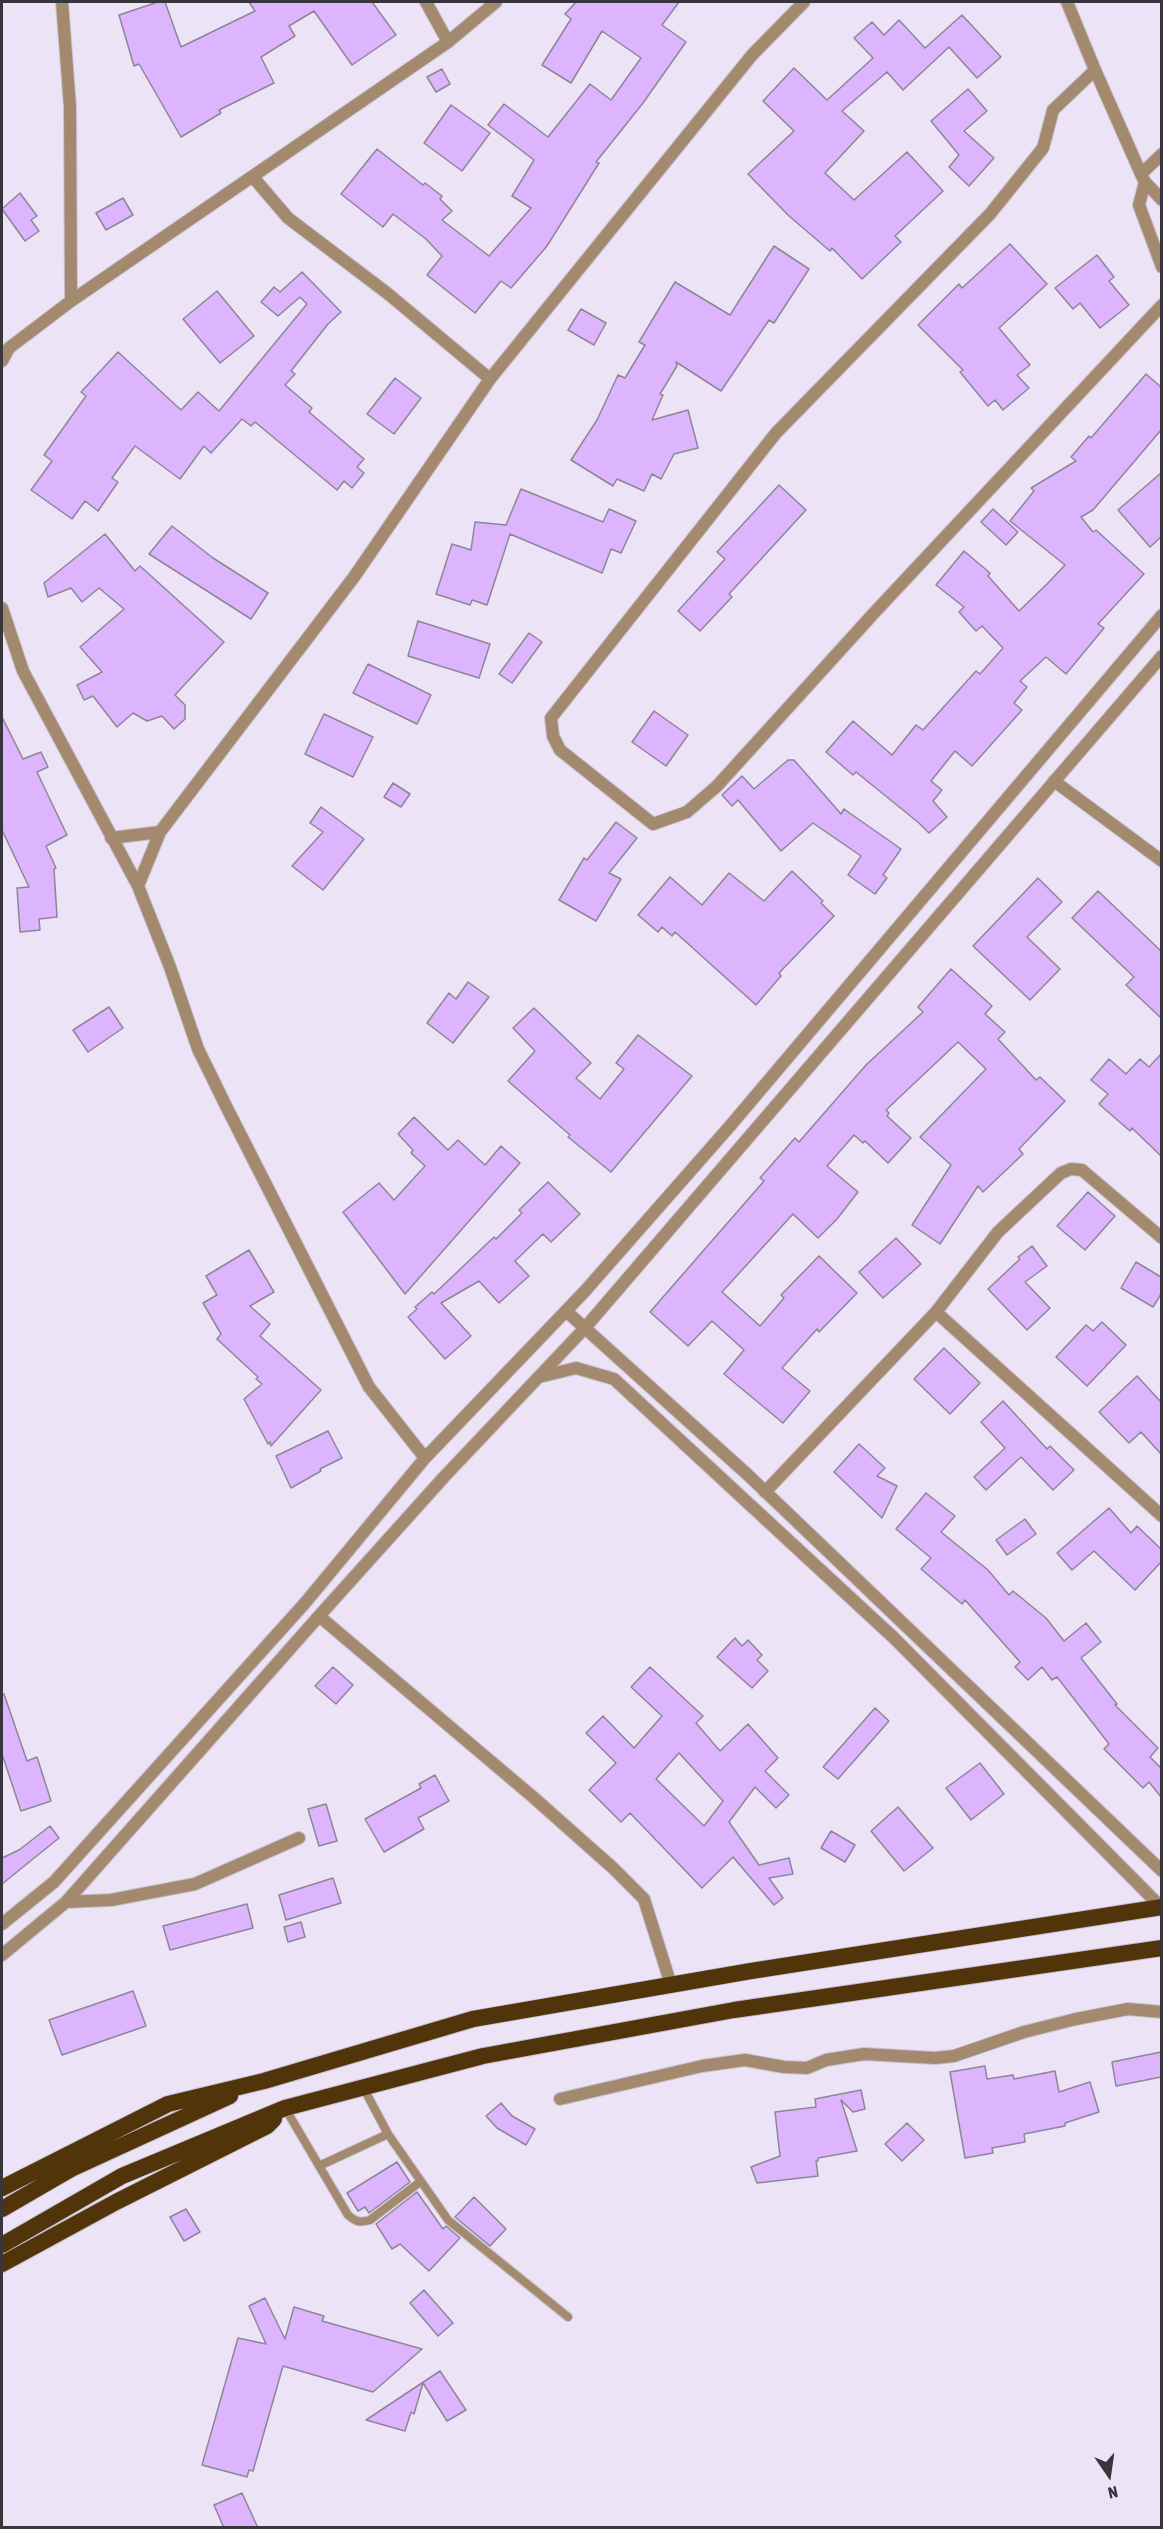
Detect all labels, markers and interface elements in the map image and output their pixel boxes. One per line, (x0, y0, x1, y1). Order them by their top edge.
north arrow (1079, 2445, 1139, 2505)
text: N (1106, 2483, 1120, 2502)

